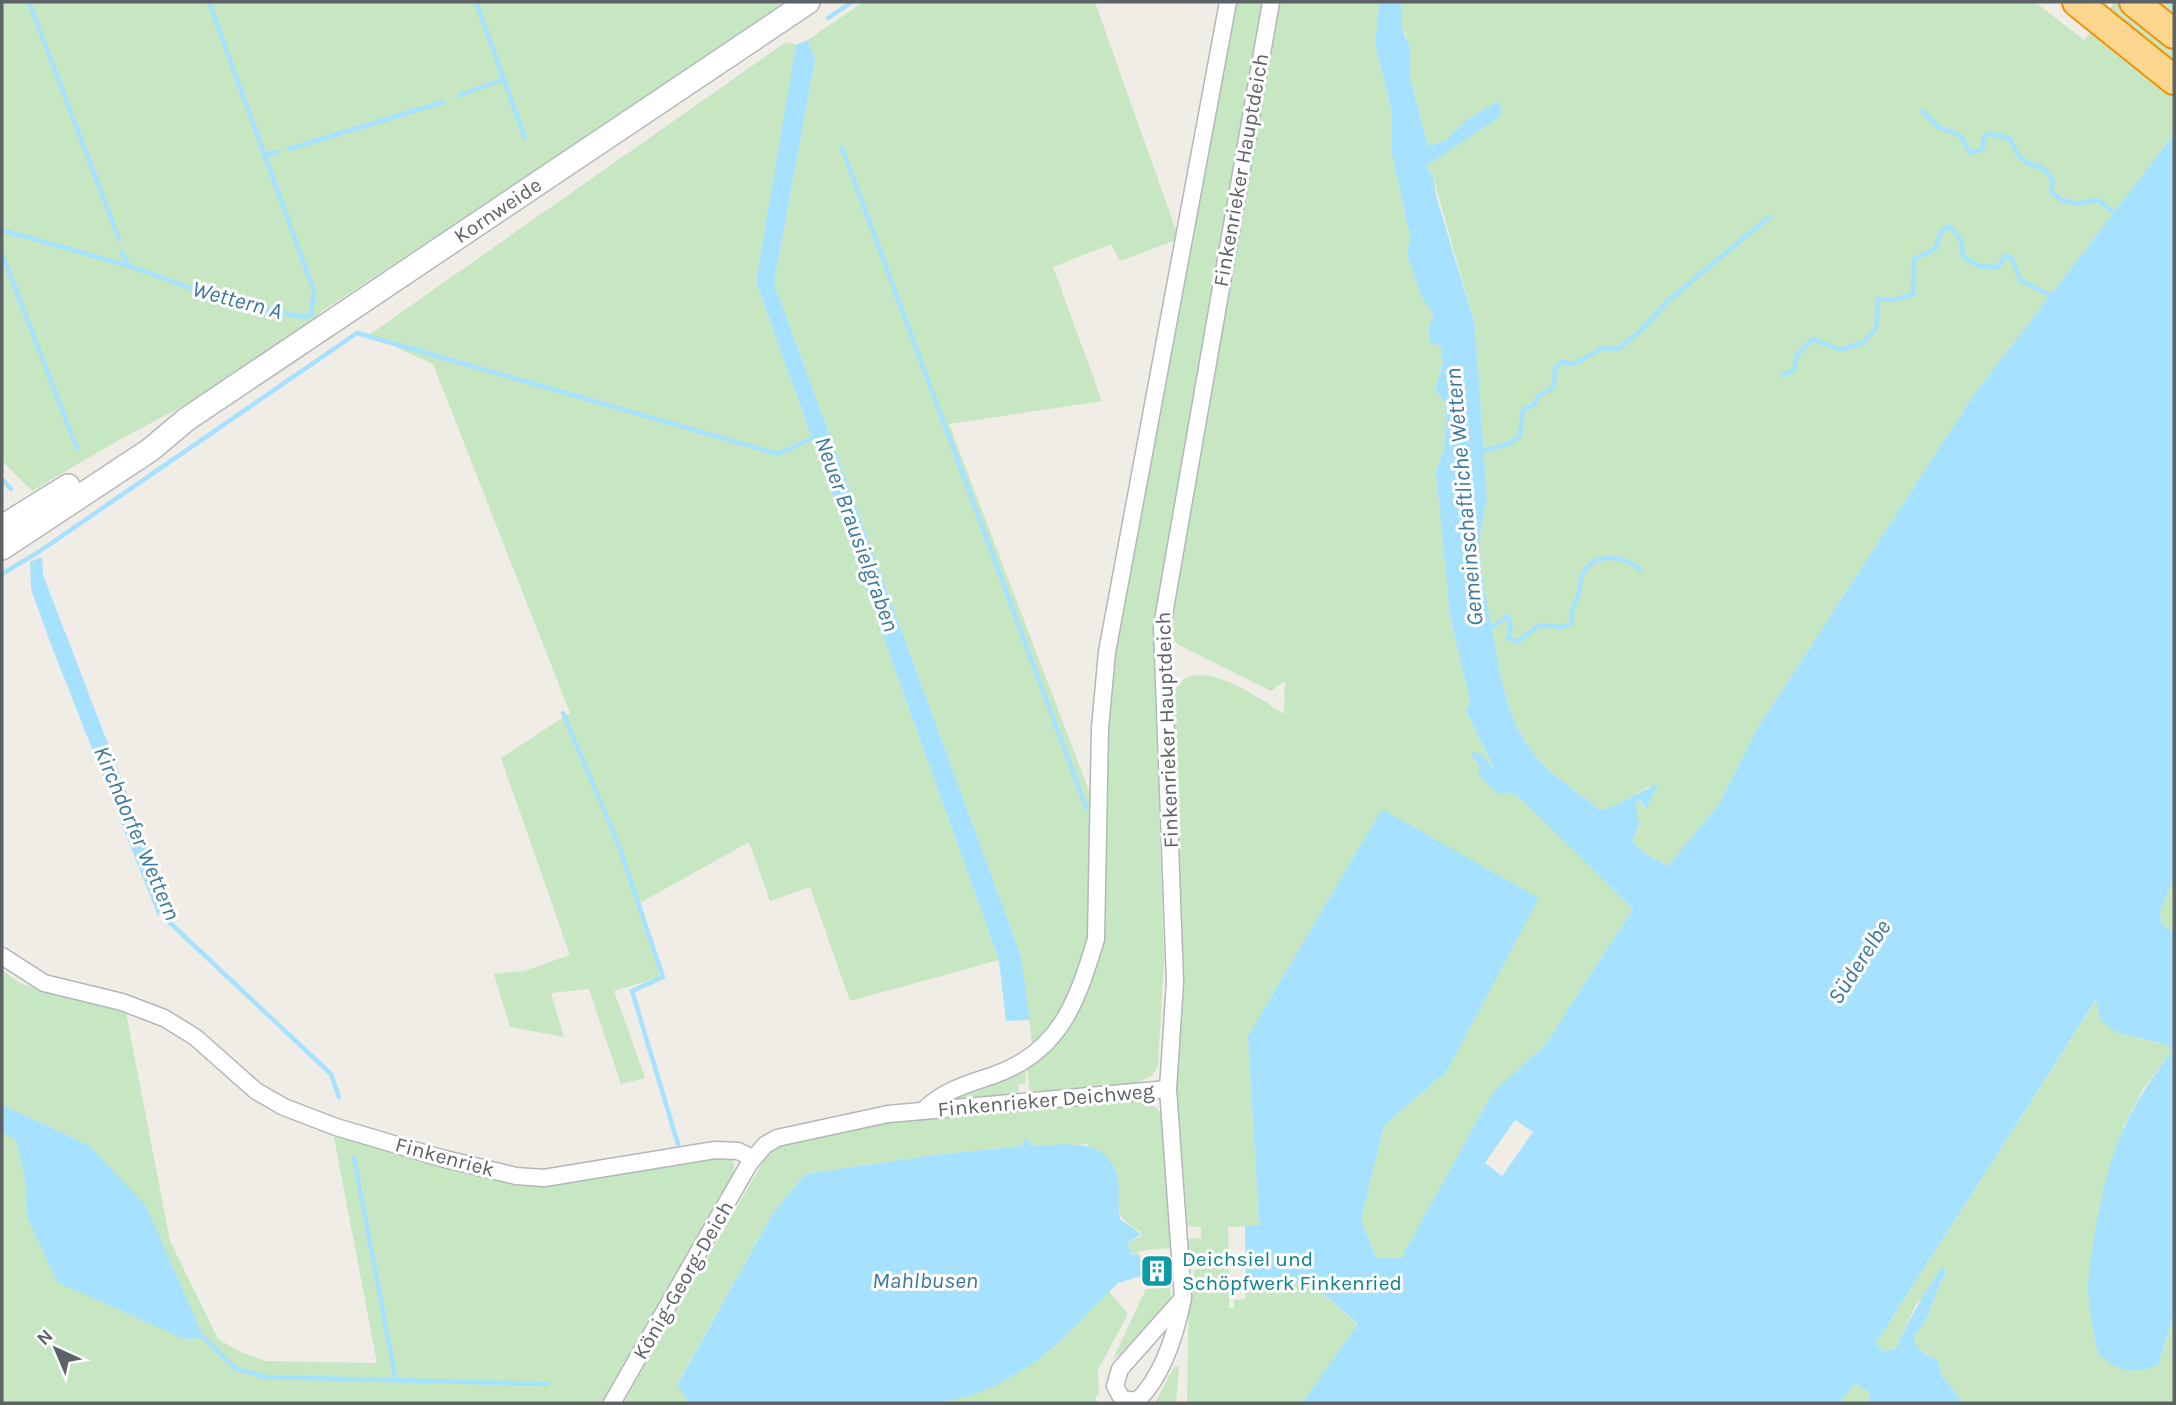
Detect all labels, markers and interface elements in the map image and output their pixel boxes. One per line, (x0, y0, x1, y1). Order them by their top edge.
street label: Finkenrieker Hauptdeich (1209, 51, 1273, 289)
street label: Kornweide (449, 173, 546, 248)
water label: Wettern A (189, 275, 285, 325)
water label: Gemeinschaftliche Wettern (1439, 367, 1489, 627)
water label: Neuer Brausielgraben (809, 433, 905, 635)
street label: Finkenrieker Hauptdeich (1151, 611, 1183, 849)
water label: Kirchdorfer Wettern (88, 742, 186, 924)
water label: Süderelbe (1822, 914, 1896, 1009)
street label: Finkenrieker Deichweg (937, 1079, 1155, 1121)
street label: Finkenriek (393, 1132, 497, 1182)
street label: König-Georg-Deich (628, 1197, 738, 1363)
place label: Deichsiel und Schöpfwerk Finkenried (1182, 1247, 1402, 1295)
building icon: Deichsiel und Schöpfwerk Finkenried (1138, 1252, 1176, 1290)
water label: Mahlbusen (872, 1267, 978, 1294)
north arrow (21, 1314, 91, 1384)
text: N (32, 1325, 57, 1350)

